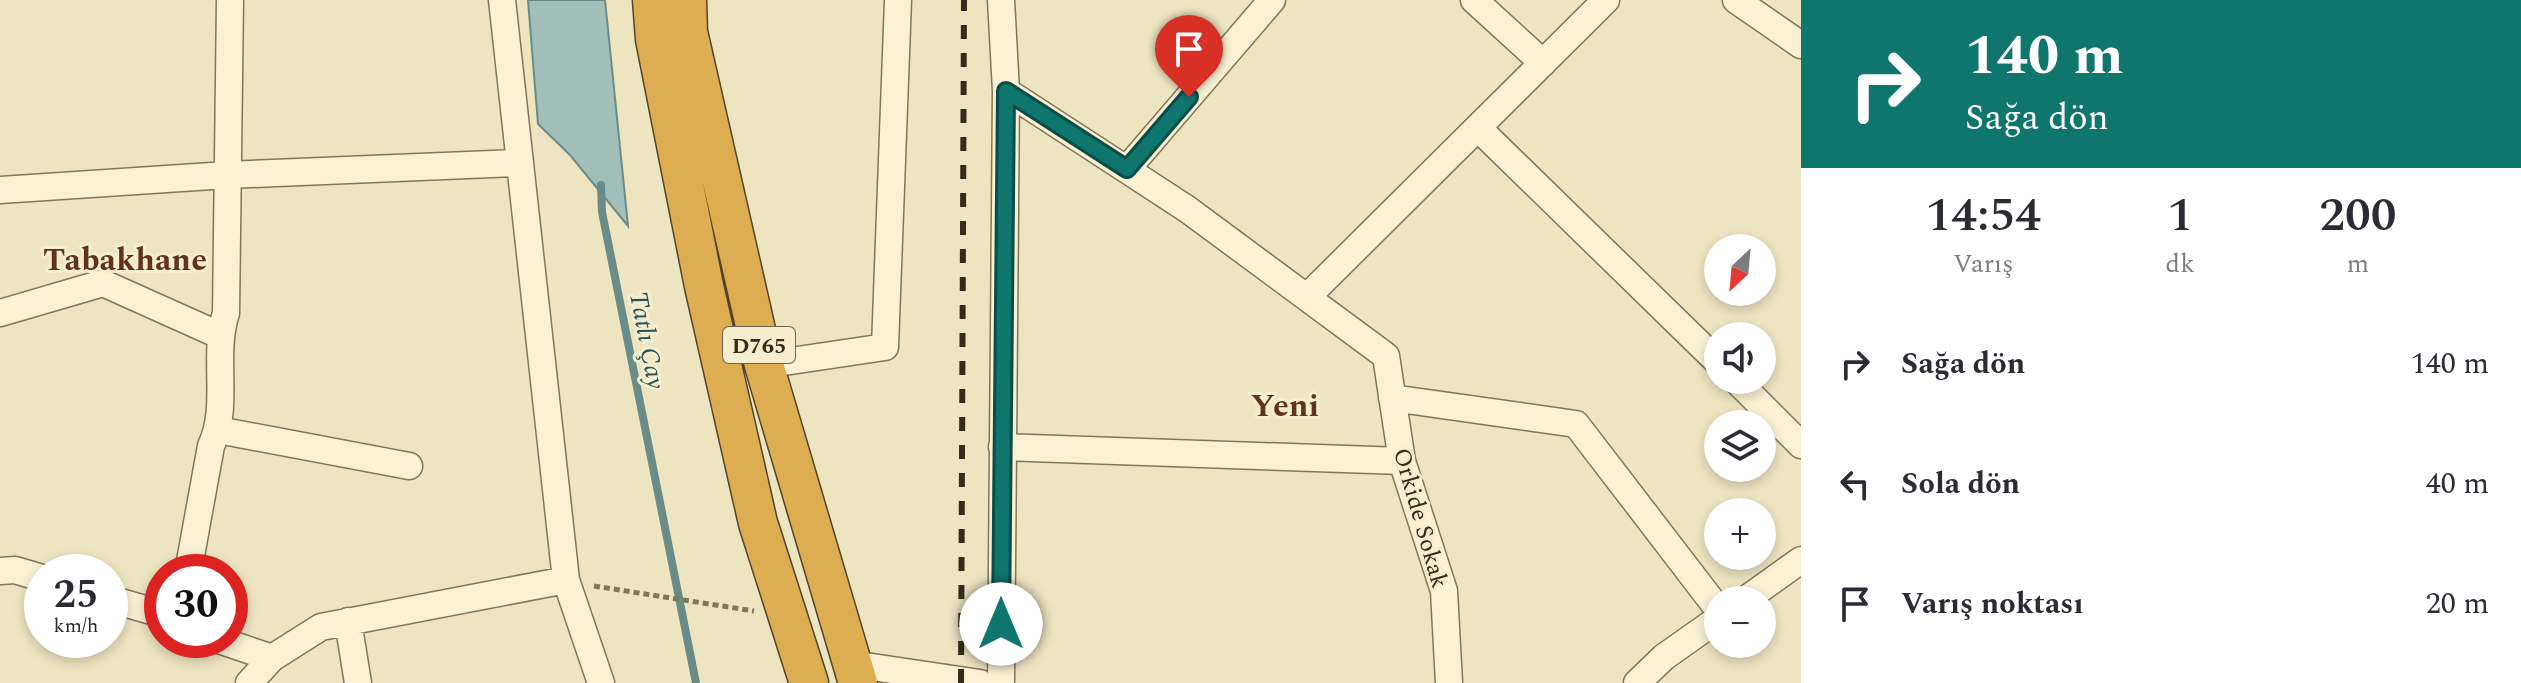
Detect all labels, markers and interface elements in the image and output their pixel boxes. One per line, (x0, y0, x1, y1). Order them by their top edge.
text: 140 m (1965, 14, 2124, 99)
pin (1155, 15, 1223, 97)
icon: arrive (1167, 27, 1211, 71)
icon: right (1833, 32, 1937, 136)
text: Sağa dön (1965, 91, 2109, 146)
text: 14:54 (1926, 179, 2041, 252)
text: 1 (2167, 179, 2193, 252)
text: 200 (2319, 179, 2396, 252)
north arrow (1704, 234, 1776, 306)
map controls (1704, 234, 1776, 658)
district label: Tabakhane (43, 236, 207, 285)
text: Varış (1953, 244, 2013, 284)
text: dk (2166, 244, 2195, 284)
text: m (2347, 244, 2369, 284)
water label: Tatlı Çay (618, 288, 676, 393)
button: sound (1704, 322, 1776, 394)
road number: D765 (723, 327, 795, 363)
text: Sağa dön (1901, 341, 2025, 387)
text: 140 m (2411, 341, 2489, 387)
icon: right (1833, 342, 1877, 386)
district label: Yeni (1251, 382, 1319, 431)
button: layers (1704, 410, 1776, 482)
street label: Orkide Sokak (1383, 444, 1457, 593)
text: Sola dön (1901, 461, 2020, 507)
text: 40 m (2426, 461, 2489, 507)
icon: left (1833, 462, 1877, 506)
button: + (1704, 498, 1776, 570)
speed limit sign: 30 (144, 554, 248, 658)
text: 25 (54, 565, 98, 626)
text: Varış noktası (1901, 581, 2083, 627)
text: 20 m (2426, 581, 2489, 627)
position arrow (959, 582, 1043, 666)
icon: arrive (1833, 582, 1877, 626)
button: − (1704, 586, 1776, 658)
text: km/h (54, 611, 99, 641)

